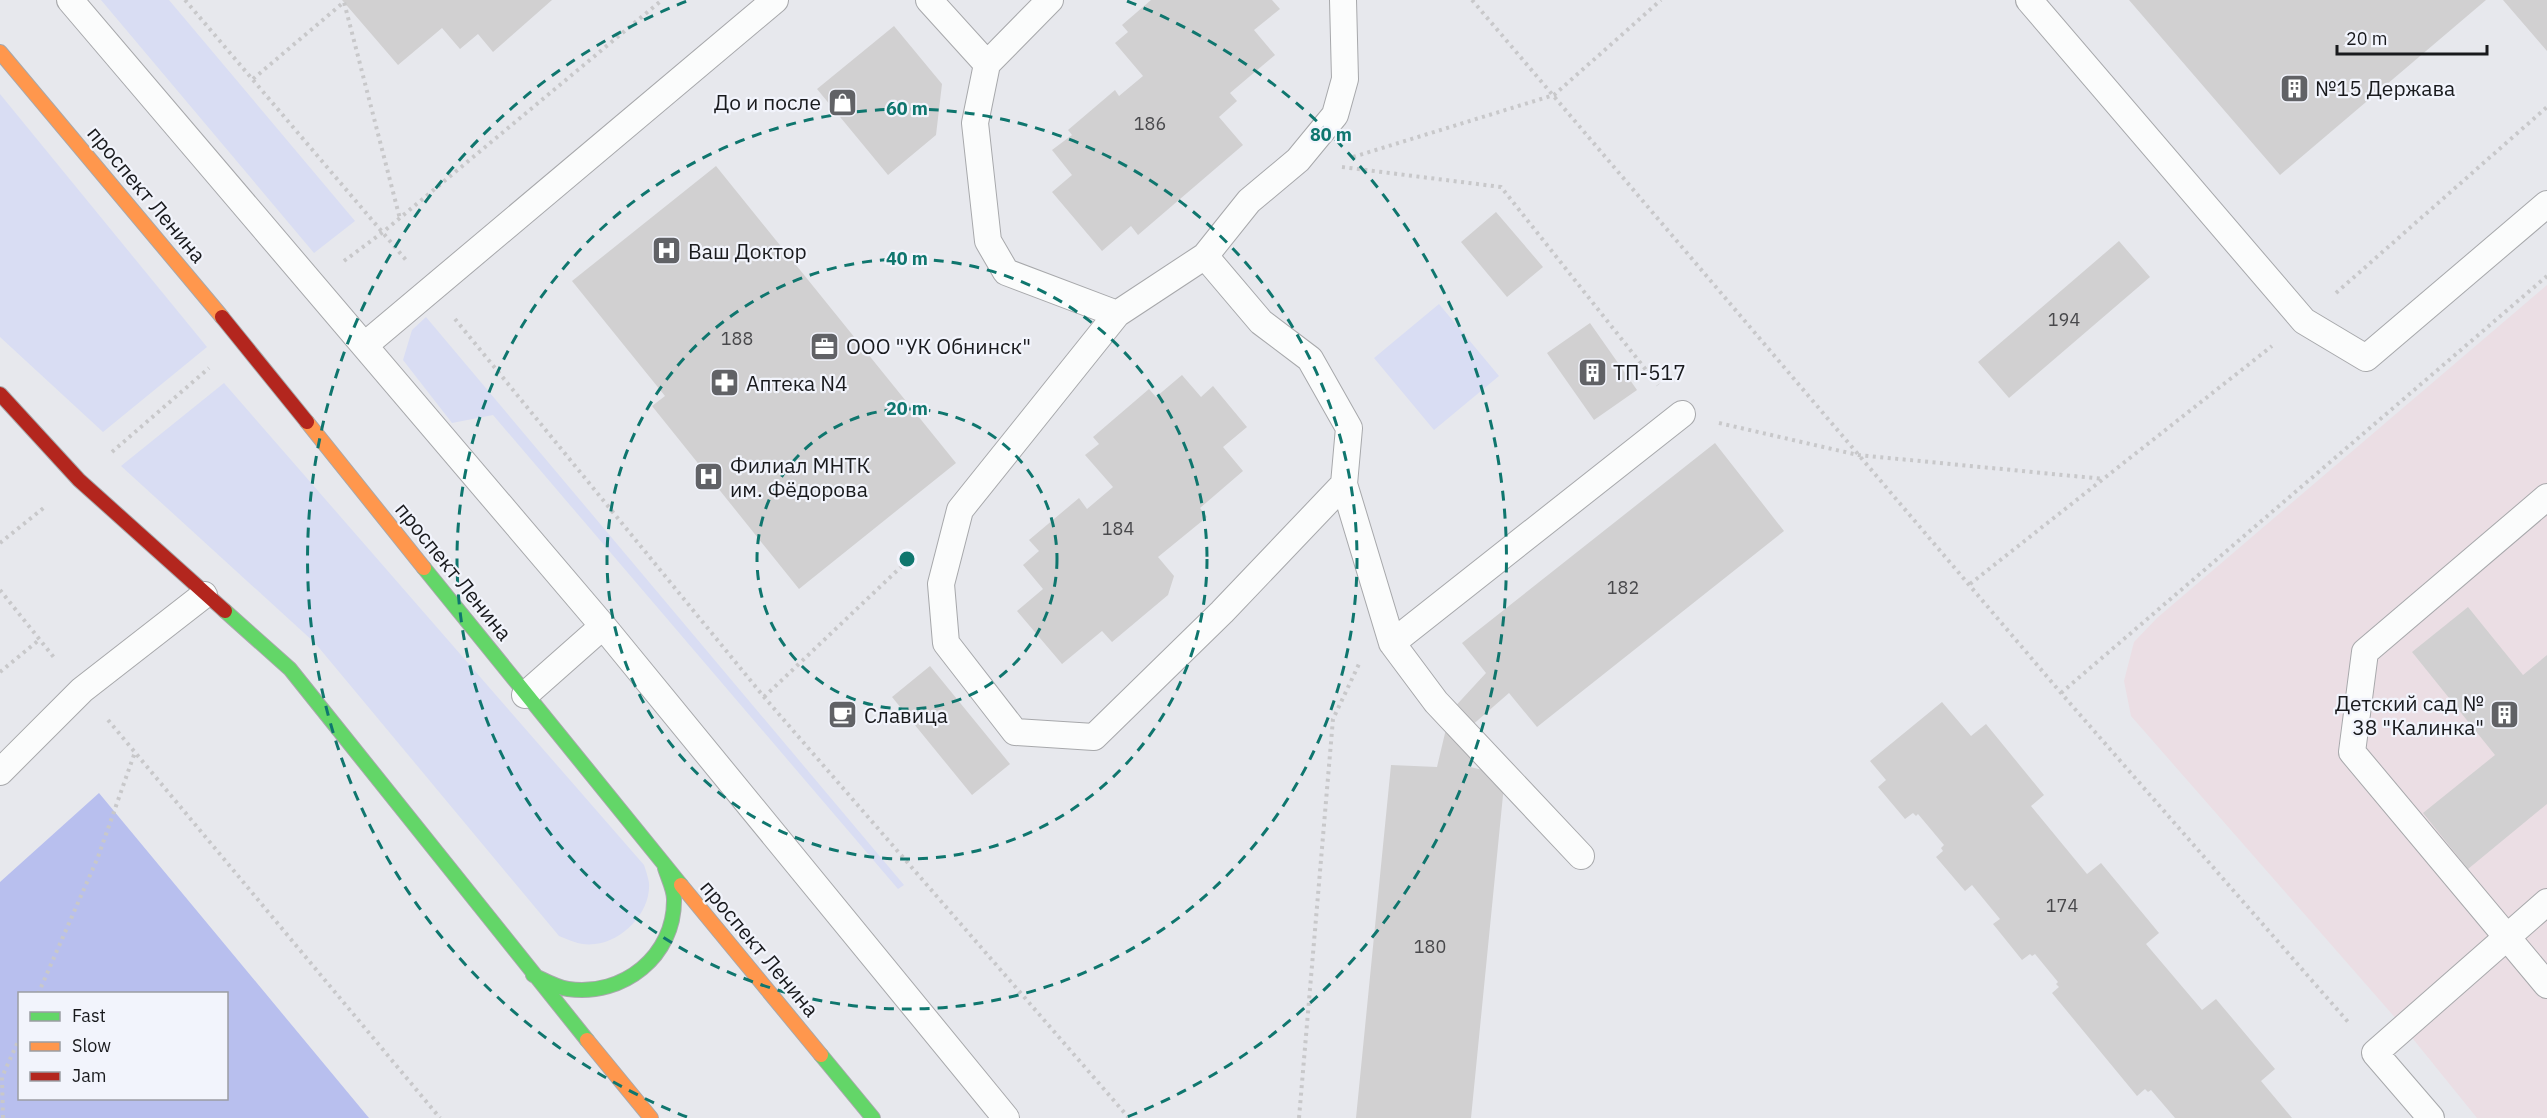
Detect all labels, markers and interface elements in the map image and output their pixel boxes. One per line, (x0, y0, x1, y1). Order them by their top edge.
scale bar (2337, 18, 2487, 56)
text: 20 m (2346, 27, 2388, 50)
building icon: №15 Держава (2278, 72, 2310, 104)
place label: №15 Держава (2315, 74, 2455, 102)
shop icon: До и после (826, 86, 858, 118)
place label: До и после (714, 88, 821, 116)
text: 60 m (886, 97, 928, 120)
house number: 186 (1134, 112, 1166, 135)
street label: проспект Ленина (81, 120, 213, 268)
text: 80 m (1310, 123, 1352, 146)
hospital icon: Ваш Доктор (651, 235, 683, 267)
place label: Ваш Доктор (688, 237, 807, 265)
text: 40 m (886, 247, 928, 270)
house number: 194 (2048, 308, 2080, 331)
house number: 188 (721, 327, 753, 350)
office icon: ООО "УК Обнинск" (809, 330, 841, 362)
place label: ООО "УК Обнинск" (846, 332, 1031, 360)
building icon: ТП-517 (1576, 356, 1608, 388)
place label: ТП-517 (1613, 358, 1686, 386)
pharmacy icon: Аптека N4 (709, 367, 741, 399)
place label: Аптека N4 (746, 369, 848, 397)
text: 20 m (886, 397, 928, 420)
place label: Филиал МНТК им. Фёдорова (730, 451, 870, 503)
hospital icon: Филиал МНТК им. Фёдорова (693, 461, 725, 493)
street label: проспект Ленина (389, 496, 519, 646)
house number: 184 (1102, 517, 1134, 540)
centre of rings (897, 549, 917, 569)
house number: 182 (1607, 576, 1639, 599)
place label: Детский сад № 38 "Калинка" (2335, 689, 2484, 741)
cafe icon: Славица (827, 699, 859, 731)
building icon: Детский сад № 38 "Калинка" (2489, 699, 2521, 731)
place label: Славица (864, 701, 948, 729)
street label: проспект Ленина (694, 874, 826, 1022)
house number: 174 (2046, 894, 2078, 917)
house number: 180 (1414, 935, 1446, 958)
legend (18, 992, 228, 1100)
text: Fast (72, 1004, 106, 1027)
text: Slow (72, 1034, 111, 1057)
text: Jam (72, 1064, 107, 1087)

